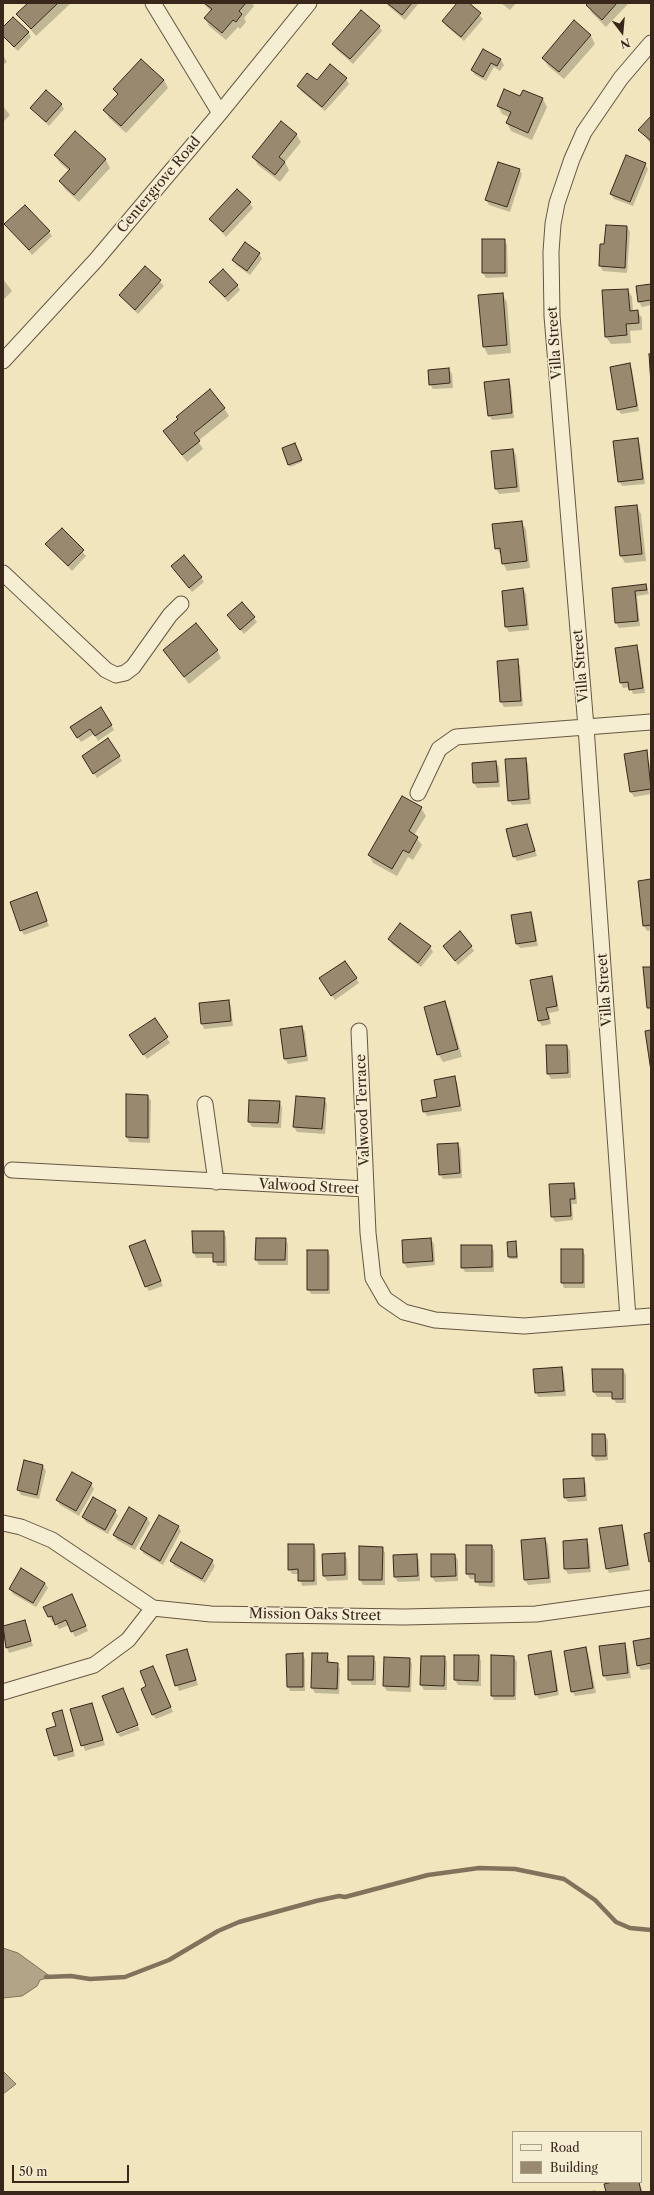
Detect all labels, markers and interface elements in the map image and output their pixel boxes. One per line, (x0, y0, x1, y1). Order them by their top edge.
north arrow (602, 12, 642, 52)
text: N (619, 35, 632, 52)
street label: Centergrove Road (114, 133, 204, 237)
street label: Villa Street (544, 306, 566, 380)
street label: Villa Street (569, 629, 593, 703)
street label: Villa Street (594, 953, 616, 1027)
street label: Valwood Terrace (353, 1054, 373, 1166)
street label: Valwood Street (258, 1176, 360, 1198)
street label: Mission Oaks Street (249, 1605, 381, 1625)
legend (512, 2131, 642, 2183)
text: Road (550, 2140, 580, 2155)
scale bar (14, 2157, 131, 2183)
text: Building (550, 2160, 598, 2175)
text: 50 m (19, 2164, 48, 2179)

